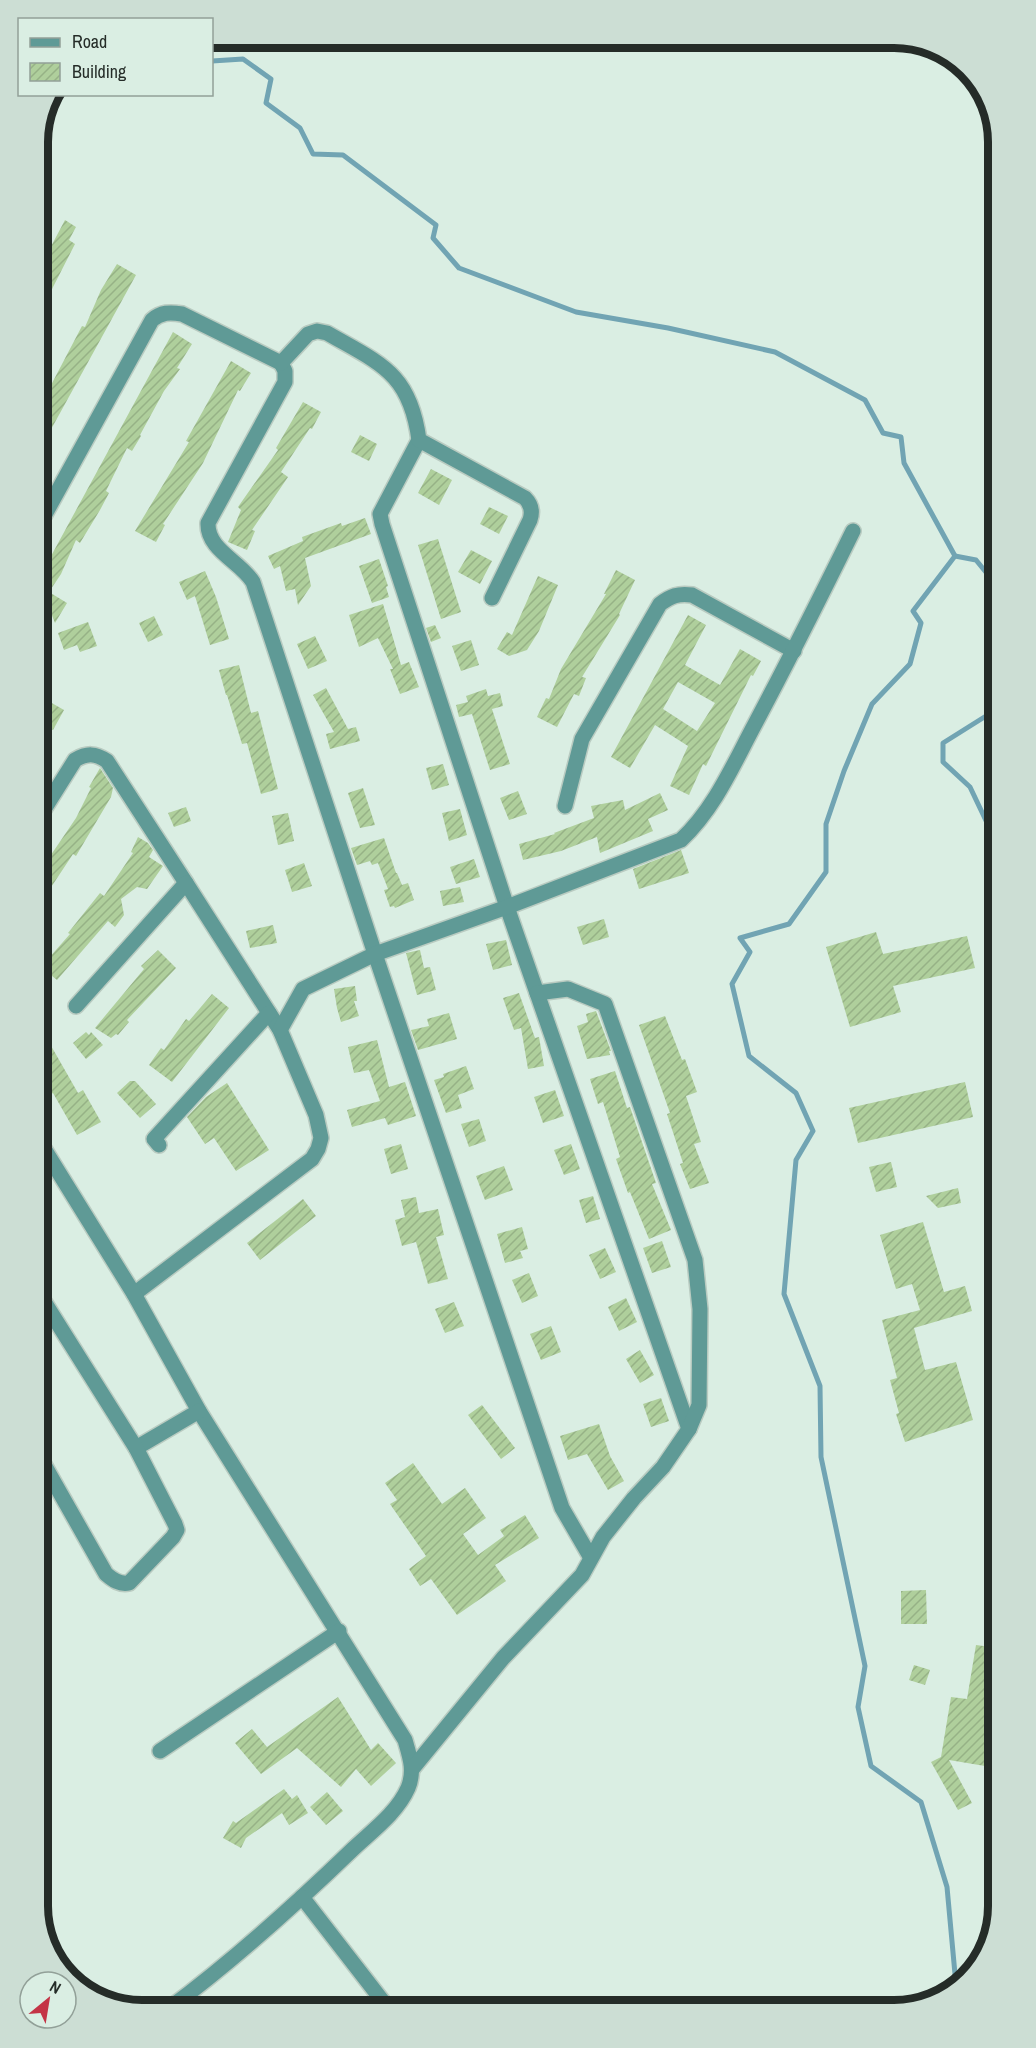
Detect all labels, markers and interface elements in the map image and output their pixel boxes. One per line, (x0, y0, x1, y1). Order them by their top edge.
legend (18, 18, 213, 96)
text: Road (72, 29, 107, 54)
text: Building (72, 59, 127, 84)
north arrow (18, 1970, 78, 2030)
text: N (46, 1975, 65, 1999)

